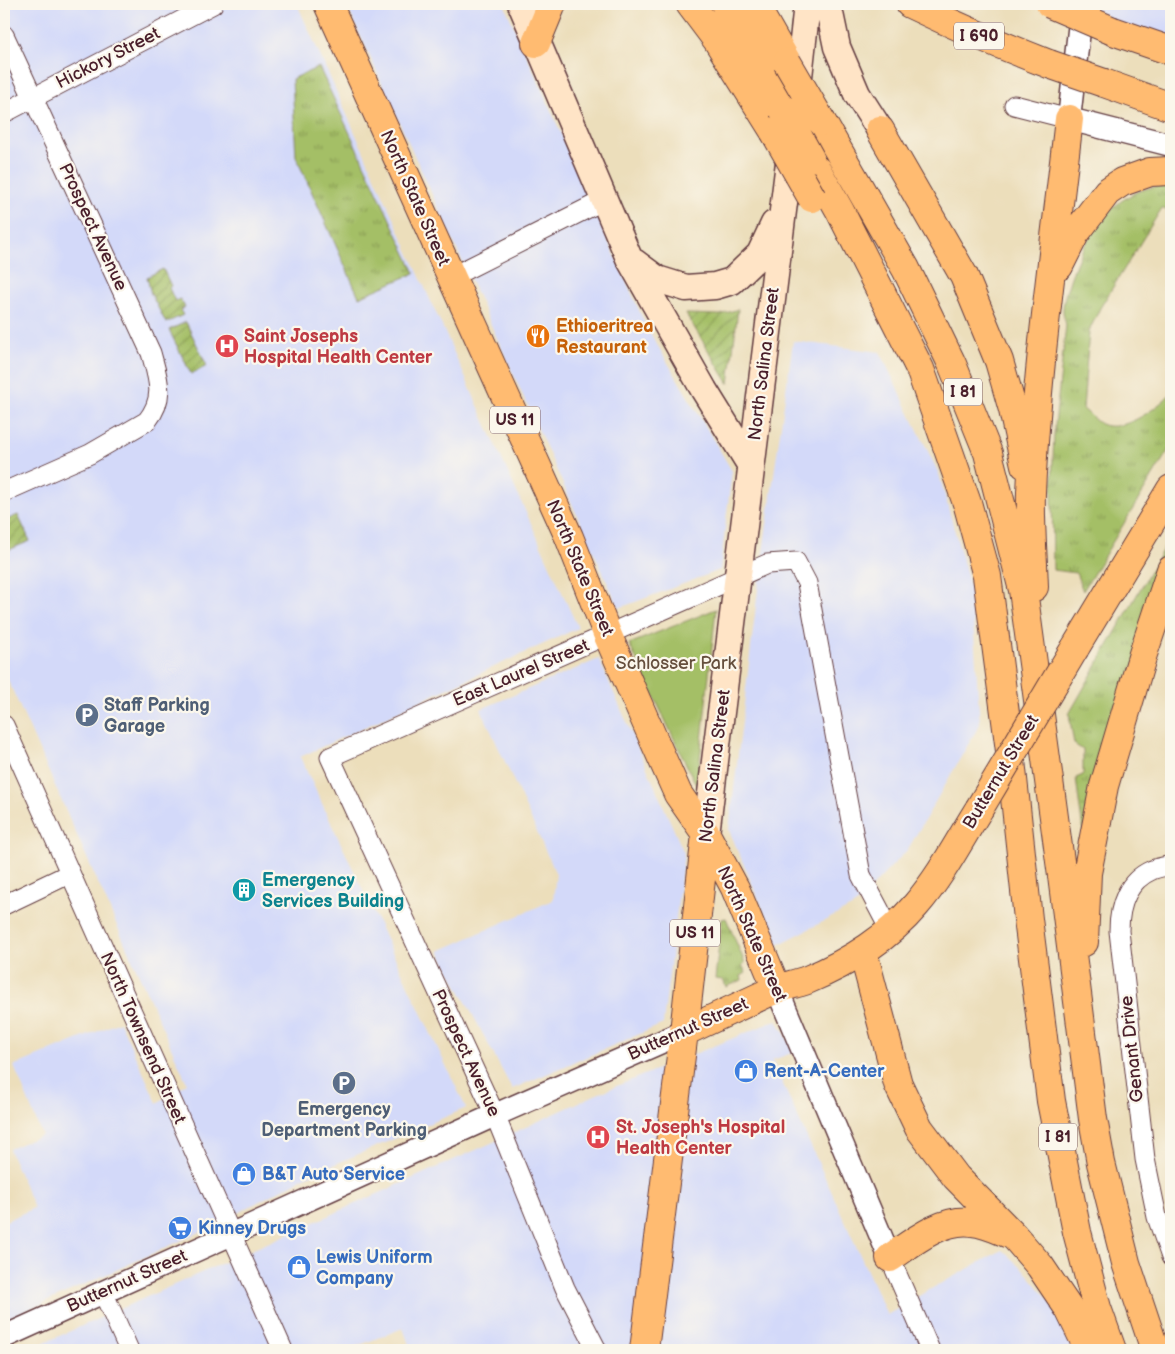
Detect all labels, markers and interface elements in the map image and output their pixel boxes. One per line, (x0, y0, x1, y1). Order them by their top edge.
road number: I 690 (954, 22, 1004, 50)
street label: Hickory Street (52, 23, 164, 93)
street label: North State Street (376, 127, 454, 269)
street label: Prospect Avenue (54, 160, 132, 294)
street label: North Salina Street (744, 286, 784, 442)
place label: Ethioeritrea Restaurant (556, 316, 654, 358)
restaurant icon: Ethioeritrea Restaurant (525, 323, 551, 349)
place label: Saint Josephs Hospital Health Center (244, 326, 433, 368)
hospital icon: Saint Josephs Hospital Health Center (214, 333, 240, 359)
road number: I 81 (944, 378, 982, 406)
road number: US 11 (490, 406, 540, 434)
street label: North State Street (542, 497, 618, 640)
street label: East Laurel Street (450, 635, 593, 711)
park label: Schlosser Park (616, 653, 736, 674)
street label: North Salina Street (695, 688, 735, 844)
place label: Staff Parking Garage (104, 695, 210, 737)
parking icon: Staff Parking Garage (74, 702, 100, 728)
street label: Butternut Street (959, 711, 1044, 833)
street label: North State Street (713, 863, 791, 1005)
place label: Emergency Services Building (262, 870, 404, 912)
building icon: Emergency Services Building (231, 877, 257, 903)
road number: US 11 (670, 920, 720, 946)
street label: North Townsend Street (96, 949, 191, 1127)
street label: Prospect Avenue (427, 986, 505, 1120)
street label: Butternut Street (625, 993, 752, 1065)
street label: Genant Drive (1116, 994, 1148, 1103)
shop icon: Rent-A-Center (733, 1058, 759, 1084)
place label: Rent-A-Center (764, 1061, 885, 1082)
parking icon: Emergency Department Parking (331, 1070, 357, 1096)
place label: Emergency Department Parking (261, 1099, 427, 1141)
place label: St. Joseph's Hospital Health Center (616, 1117, 785, 1159)
hospital icon: St. Joseph's Hospital Health Center (585, 1124, 611, 1150)
road number: I 81 (1039, 1124, 1077, 1150)
shop icon: B&T Auto Service (231, 1161, 257, 1187)
place label: B&T Auto Service (262, 1164, 405, 1185)
supermarket icon: Kinney Drugs (167, 1215, 193, 1241)
place label: Kinney Drugs (198, 1218, 306, 1239)
street label: Butternut Street (64, 1245, 191, 1317)
place label: Lewis Uniform Company (316, 1247, 433, 1289)
shop icon: Lewis Uniform Company (286, 1254, 312, 1280)

